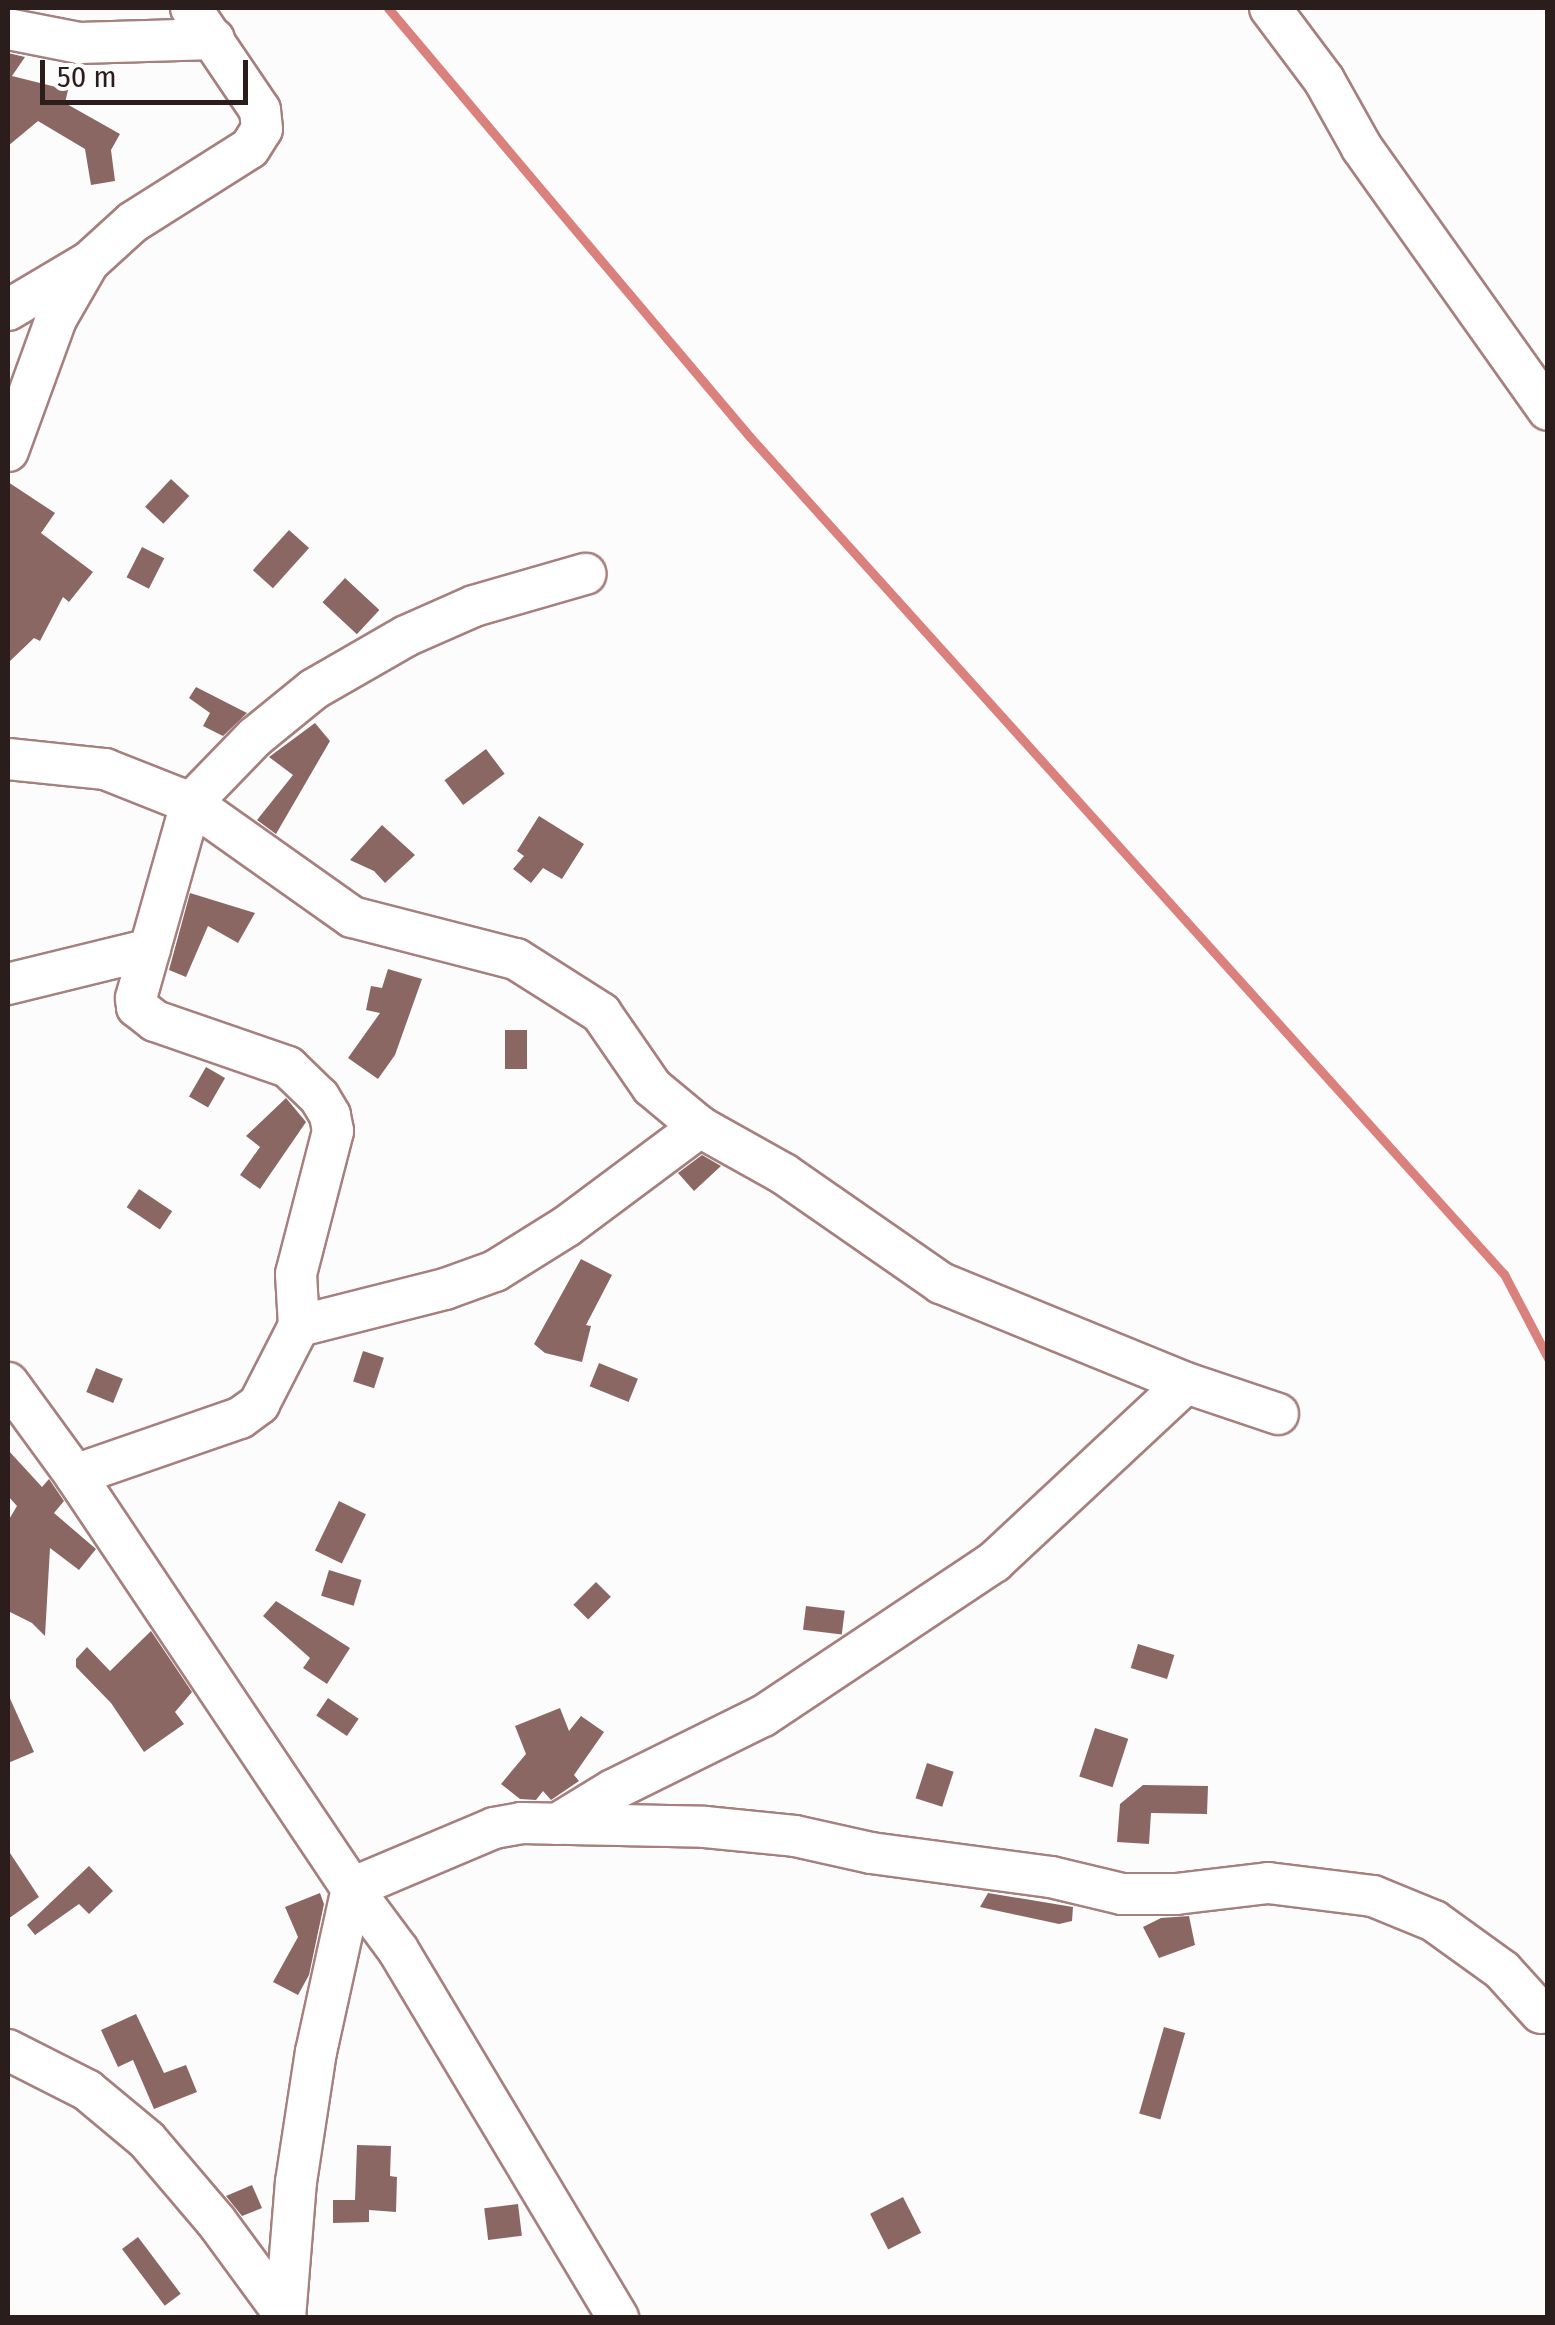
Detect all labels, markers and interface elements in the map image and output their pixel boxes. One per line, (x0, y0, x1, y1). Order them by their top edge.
scale bar (45, 40, 252, 102)
text: 50 m (57, 59, 117, 95)

